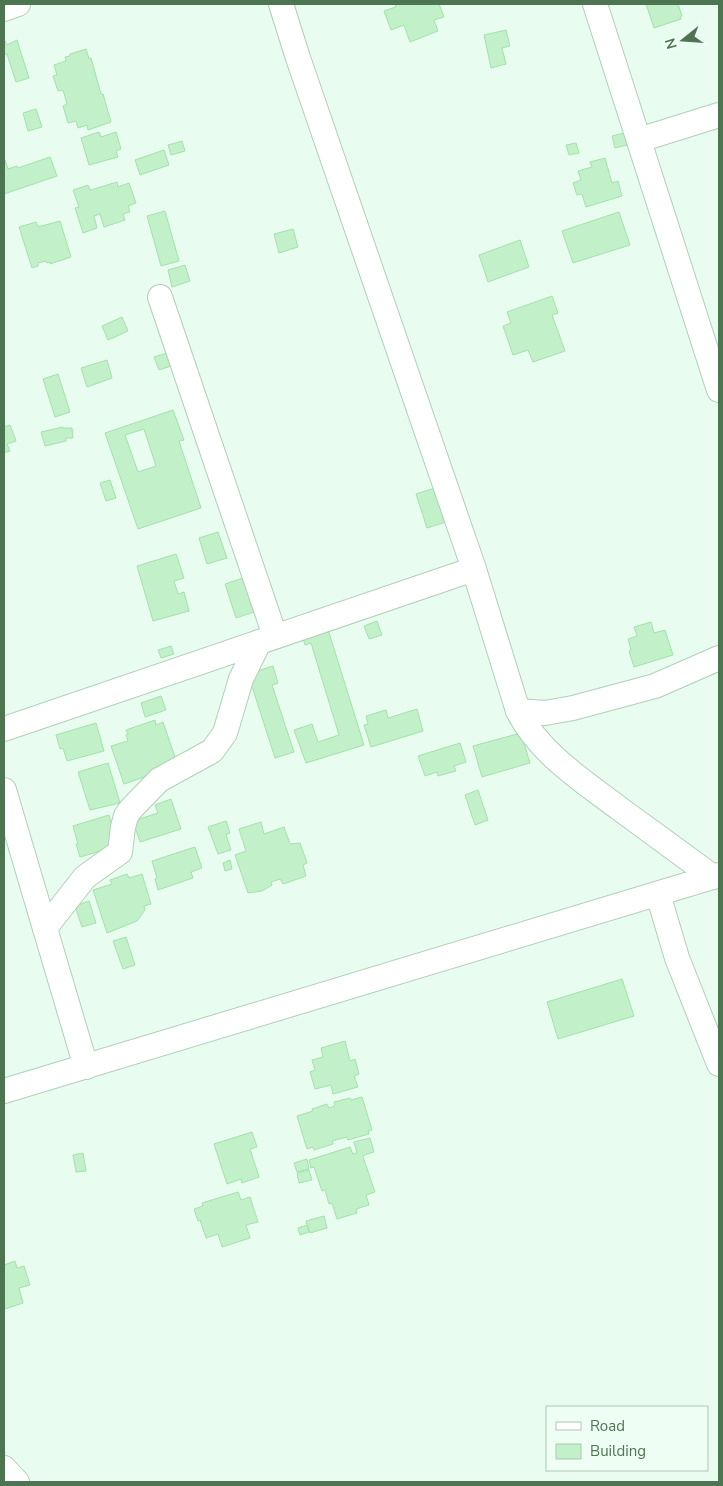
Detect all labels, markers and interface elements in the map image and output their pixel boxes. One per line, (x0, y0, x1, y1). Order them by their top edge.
north arrow (658, 15, 708, 65)
text: N (660, 36, 682, 51)
legend (546, 1406, 708, 1471)
text: Road (590, 1416, 625, 1436)
text: Building (590, 1441, 646, 1461)

